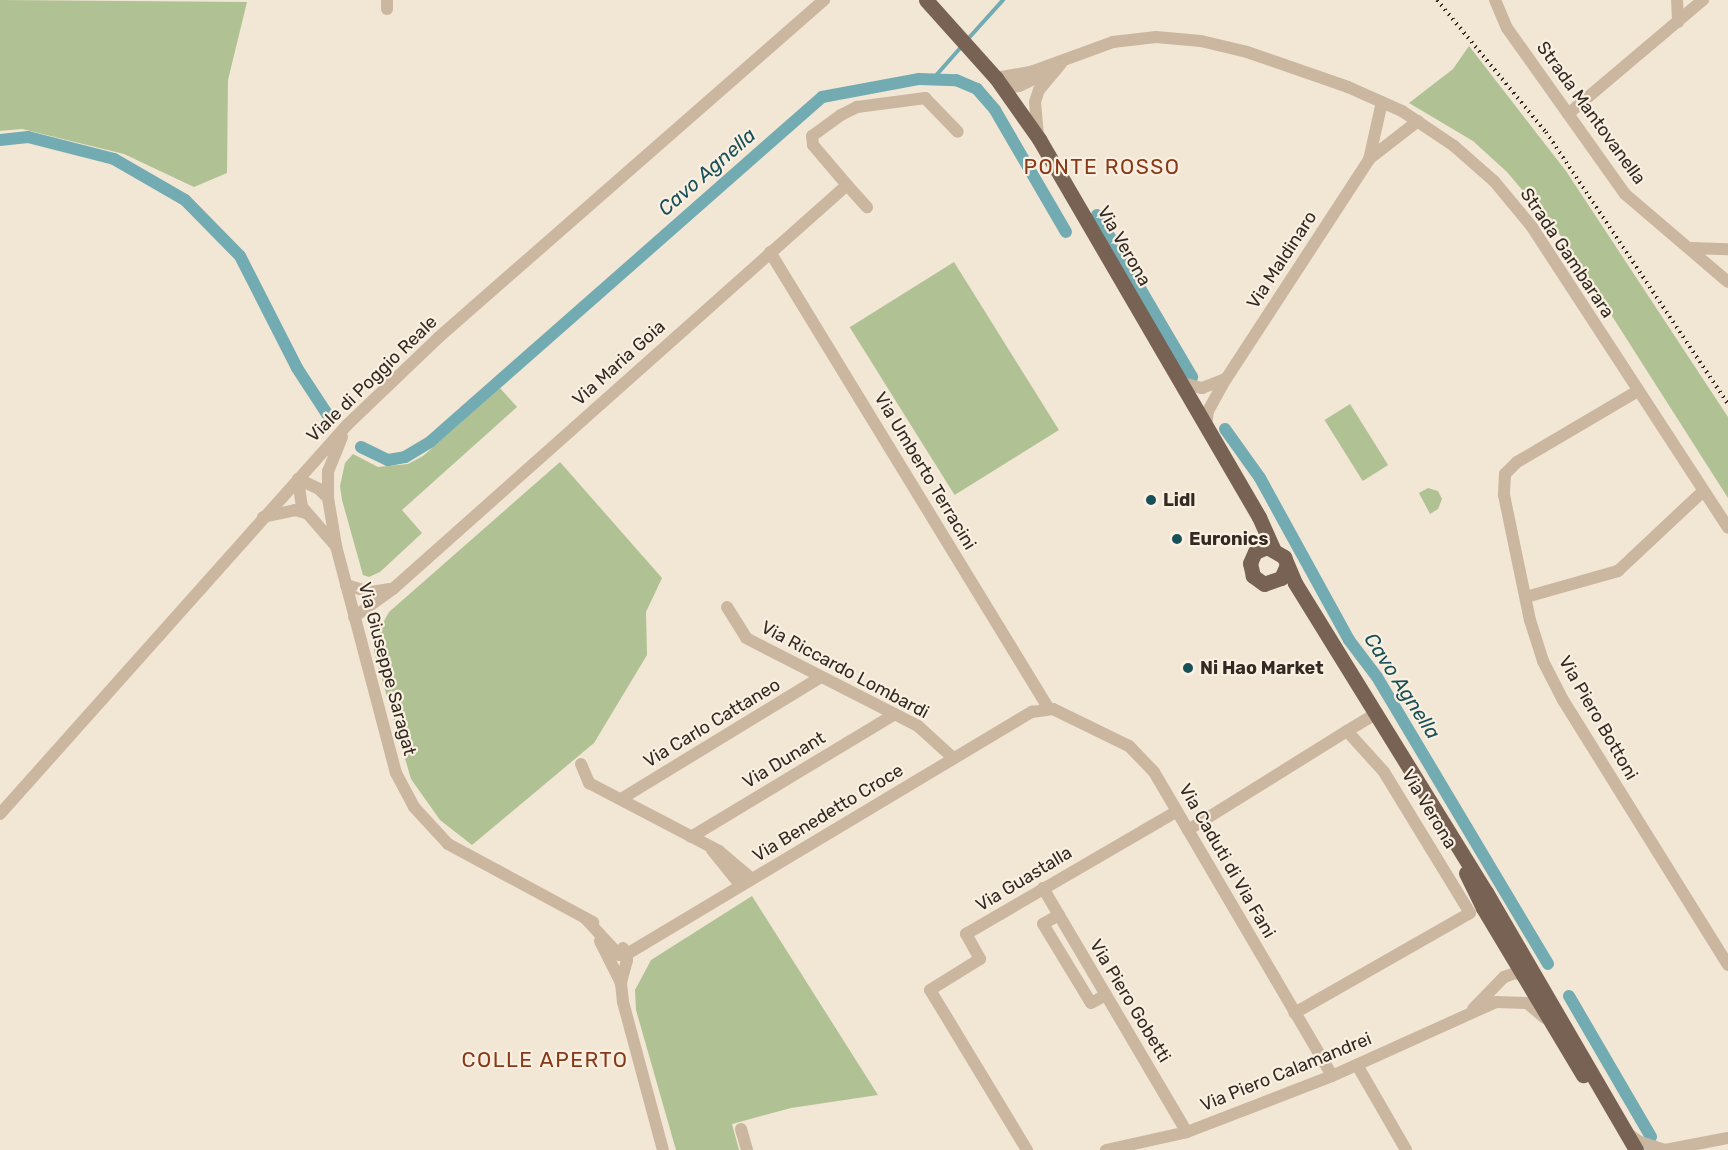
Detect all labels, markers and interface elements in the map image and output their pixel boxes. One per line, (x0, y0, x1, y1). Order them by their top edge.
street label: Strada Mantovanella (1532, 37, 1650, 189)
water label: Cavo Agnella (653, 123, 761, 221)
district label: PONTE ROSSO (1023, 154, 1181, 180)
street label: Strada Gambarara (1516, 184, 1618, 322)
street label: Via Verona (1092, 202, 1156, 290)
street label: Via Maldinaro (1242, 207, 1322, 313)
street label: Viale di Poggio Reale (302, 311, 442, 447)
street label: Via Maria Goia (568, 316, 670, 410)
street label: Via Umberto Terracini (869, 388, 981, 554)
place label: Lidl (1163, 489, 1195, 511)
marker: Lidl (1144, 493, 1158, 507)
place label: Euronics (1189, 528, 1268, 550)
marker: Euronics (1170, 532, 1184, 546)
street label: Via Giuseppe Saragat (353, 580, 421, 758)
street label: Via Riccardo Lombardi (757, 617, 933, 723)
water label: Cavo Agnella (1359, 628, 1445, 744)
street label: Via Piero Bottoni (1554, 652, 1642, 784)
place label: Ni Hao Market (1200, 657, 1324, 679)
marker: Ni Hao Market (1181, 661, 1195, 675)
street label: Via Carlo Cattaneo (640, 674, 784, 772)
street label: Via Dunant (739, 727, 829, 793)
street label: Via Benedetto Croce (749, 759, 907, 867)
street label: Via Verona (1397, 765, 1461, 853)
street label: Via Caduti di Via Fani (1174, 780, 1280, 942)
street label: Via Guastalla (972, 842, 1076, 916)
street label: Via Piero Gobetti (1085, 936, 1175, 1066)
street label: Via Piero Calamandrei (1197, 1028, 1375, 1116)
district label: COLLE APERTO (461, 1047, 629, 1073)

